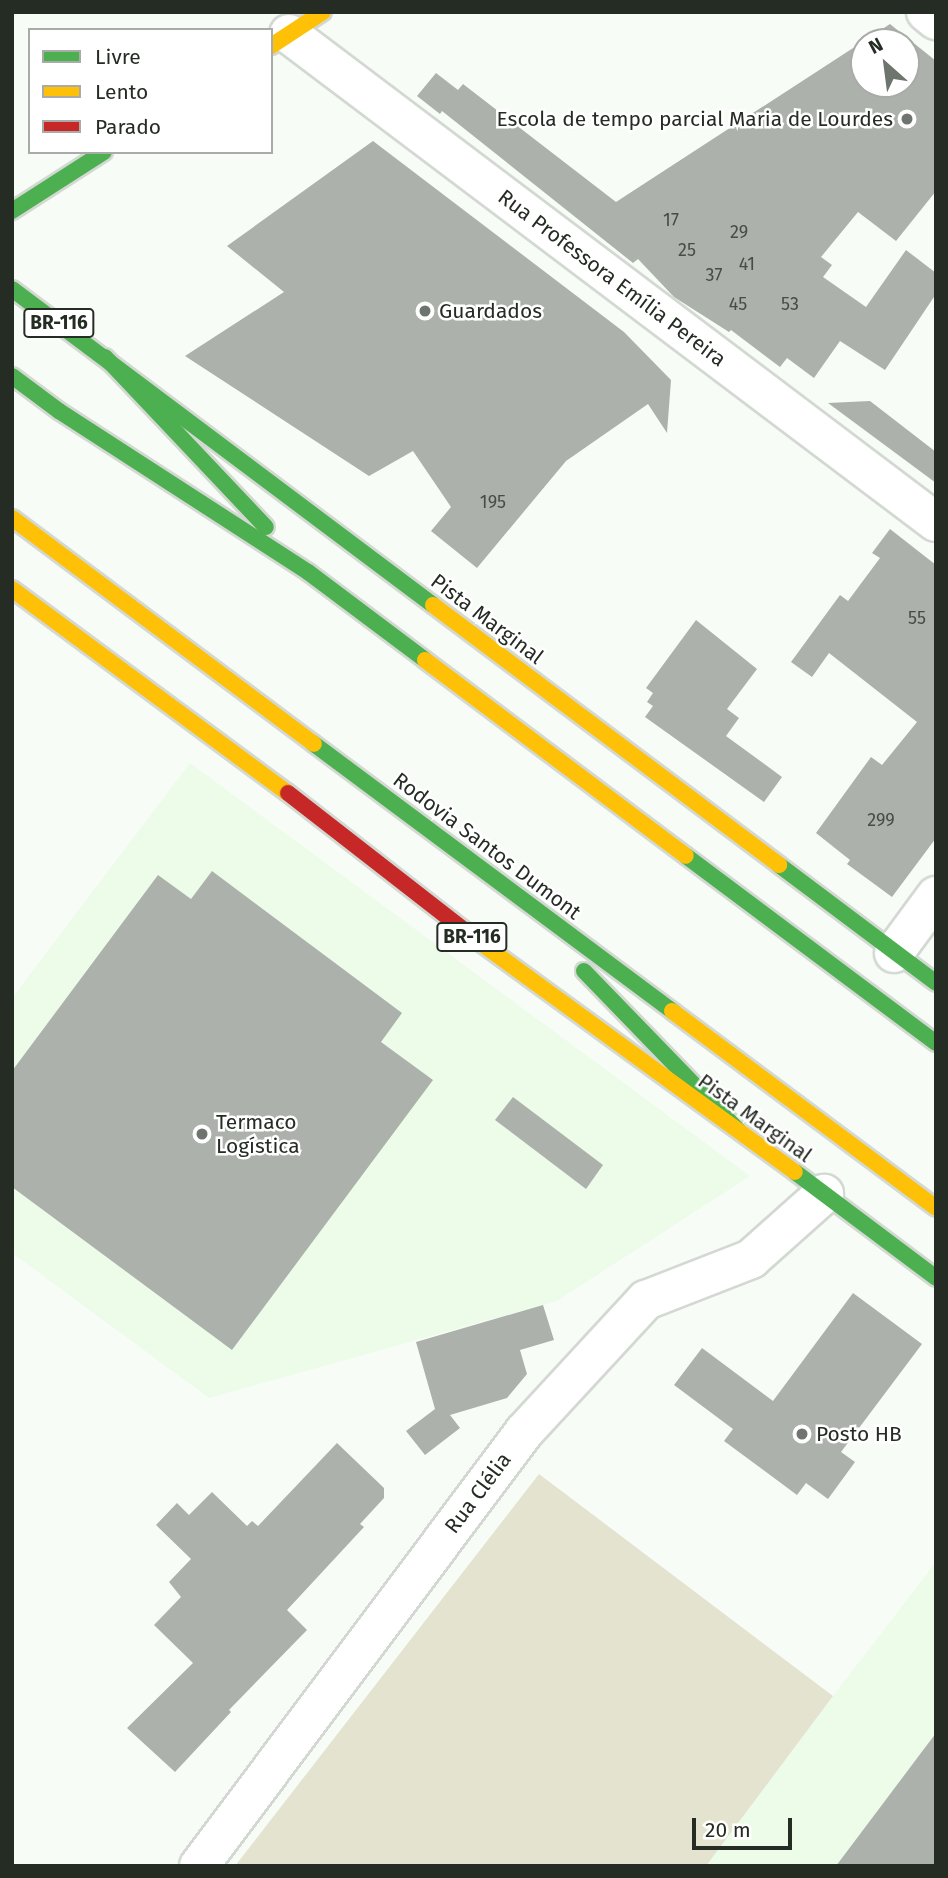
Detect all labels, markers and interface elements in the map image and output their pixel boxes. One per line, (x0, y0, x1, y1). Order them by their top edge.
legend (28, 28, 273, 154)
north arrow (850, 28, 920, 98)
text: N (865, 33, 887, 59)
text: Livre (95, 44, 141, 70)
text: Lento (95, 79, 148, 105)
place label: Escola de tempo parcial Maria de Lourdes (496, 106, 893, 132)
marker: Escola de tempo parcial Maria de Lourdes (899, 111, 915, 127)
text: Parado (95, 114, 161, 140)
street label: Rua Professora Emília Pereira (493, 184, 731, 372)
house number: 17 (663, 209, 679, 231)
house number: 29 (730, 221, 748, 243)
house number: 25 (678, 239, 696, 261)
house number: 41 (739, 253, 755, 275)
house number: 37 (706, 264, 722, 286)
house number: 45 (729, 293, 747, 315)
house number: 53 (781, 293, 799, 315)
place label: Guardados (439, 298, 542, 324)
marker: Guardados (417, 303, 433, 319)
road number: BR-116 (22, 308, 96, 338)
house number: 195 (480, 491, 506, 513)
street label: Pista Marginal (426, 568, 548, 670)
house number: 55 (908, 607, 926, 629)
street label: Rodovia Santos Dumont (388, 767, 586, 925)
house number: 299 (867, 809, 895, 831)
road number: BR-116 (435, 922, 509, 953)
street label: Pista Marginal (693, 1068, 817, 1168)
place label: Termaco Logística (216, 1109, 300, 1159)
marker: Termaco Logística (194, 1126, 210, 1142)
place label: Posto HB (816, 1421, 902, 1447)
marker: Posto HB (794, 1426, 810, 1442)
street label: Rua Clélia (440, 1448, 516, 1538)
scale bar (696, 1804, 796, 1848)
text: 20 m (705, 1817, 751, 1843)

